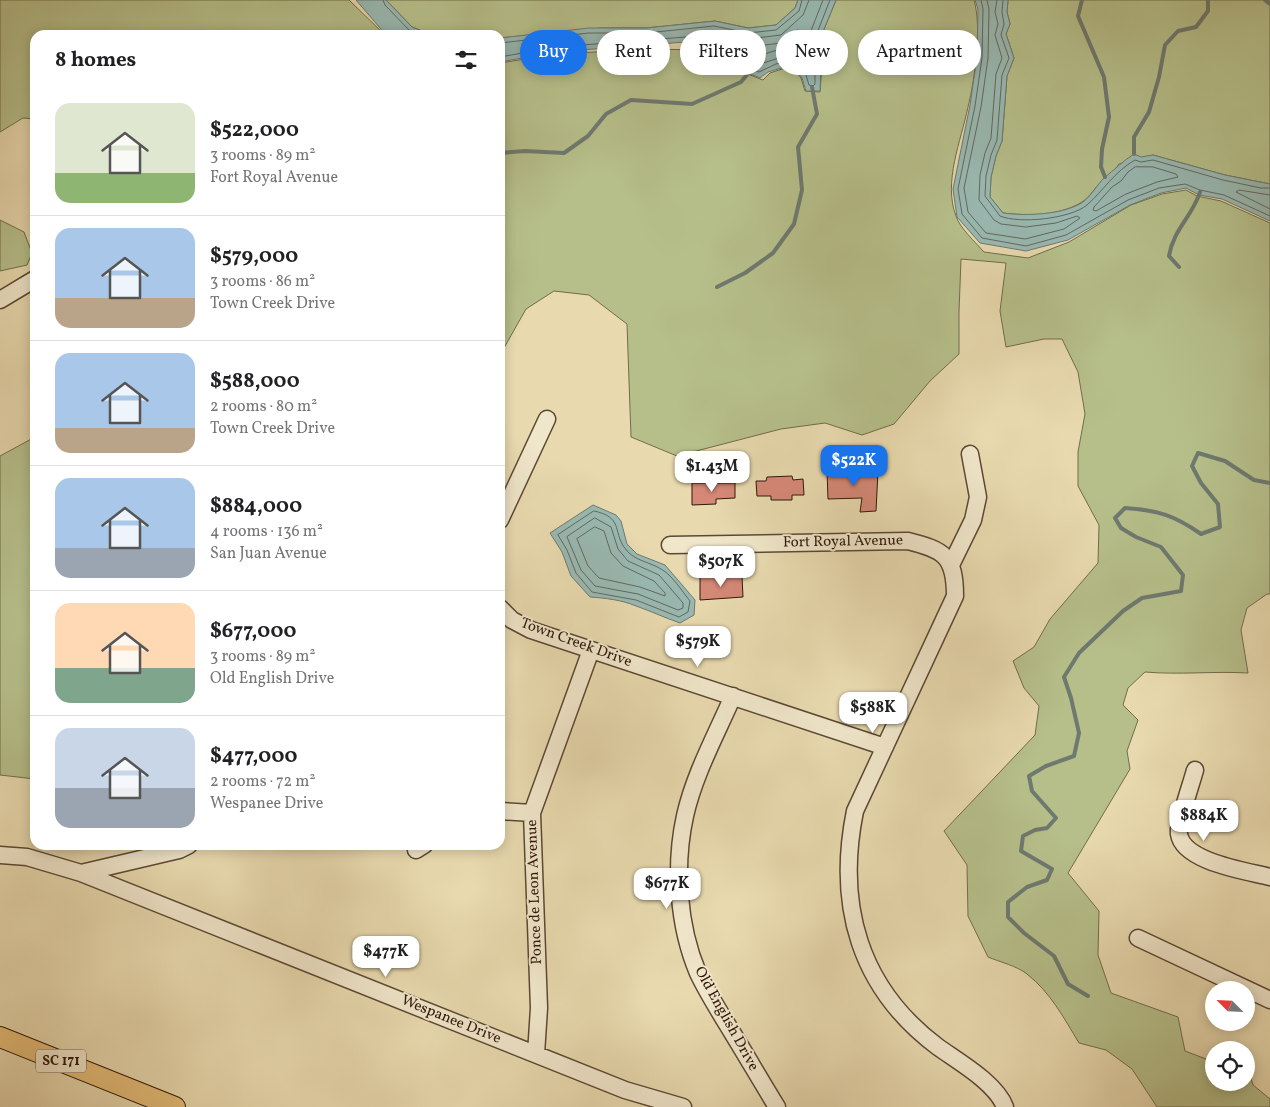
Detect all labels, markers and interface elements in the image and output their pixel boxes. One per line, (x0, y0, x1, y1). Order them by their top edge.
chip: Buy (520, 30, 587, 75)
chip: Rent (597, 30, 670, 75)
chip: Filters (680, 30, 766, 75)
chip: New (776, 30, 848, 75)
chip: Apartment (858, 30, 981, 75)
text: 8 homes (55, 46, 136, 75)
icon: filters (452, 46, 480, 74)
text: $522,000 (210, 116, 299, 145)
icon: home (95, 123, 155, 183)
text: 3 rooms · 89 m² (210, 145, 315, 167)
text: Fort Royal Avenue (210, 167, 338, 189)
text: $579,000 (210, 242, 298, 271)
icon: home (95, 248, 155, 308)
text: 3 rooms · 86 m² (210, 271, 315, 293)
text: Town Creek Drive (210, 293, 335, 315)
text: $588,000 (210, 367, 300, 396)
icon: home (95, 373, 155, 433)
text: 2 rooms · 80 m² (210, 396, 317, 418)
text: Town Creek Drive (210, 418, 335, 440)
pin: $522K (819, 444, 889, 487)
pin: $1.43M (671, 450, 753, 493)
text: $522K (832, 450, 876, 472)
text: $1.43M (686, 456, 738, 478)
text: $884,000 (210, 492, 302, 521)
icon: home (95, 498, 155, 558)
text: 4 rooms · 136 m² (210, 521, 323, 543)
street label: Fort Royal Avenue (783, 530, 903, 554)
text: San Juan Avenue (210, 543, 327, 565)
pin: $507K (686, 546, 756, 588)
text: $507K (698, 551, 744, 573)
street label: Town Creek Drive (517, 613, 635, 673)
text: $677,000 (210, 617, 297, 646)
icon: home (95, 623, 155, 683)
pin: $579K (663, 626, 733, 668)
text: $579K (676, 631, 720, 653)
text: 3 rooms · 89 m² (210, 646, 315, 668)
text: Old English Drive (210, 668, 334, 690)
pin: $588K (838, 692, 908, 734)
text: $588K (850, 697, 896, 719)
text: $477,000 (210, 742, 297, 771)
icon: home (95, 748, 155, 808)
text: 2 rooms · 72 m² (210, 771, 315, 793)
text: Wespanee Drive (210, 793, 323, 815)
pin: $884K (1169, 800, 1239, 842)
text: $884K (1180, 805, 1228, 827)
street label: Ponce de Leon Avenue (522, 819, 548, 965)
pin: $677K (632, 868, 702, 910)
text: $677K (645, 873, 689, 895)
pin: $477K (351, 936, 421, 978)
text: $477K (363, 941, 409, 963)
street label: Old English Drive (689, 963, 763, 1075)
north arrow (1205, 981, 1255, 1031)
map controls (1205, 981, 1255, 1091)
street label: Wespanee Drive (398, 990, 504, 1050)
button: locate (1205, 1041, 1255, 1091)
road number: SC 171 (36, 1050, 86, 1072)

